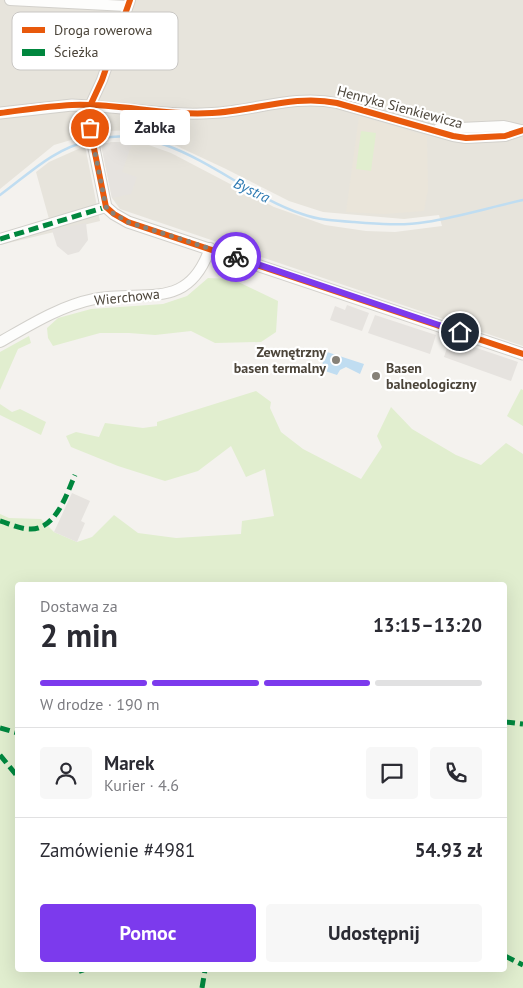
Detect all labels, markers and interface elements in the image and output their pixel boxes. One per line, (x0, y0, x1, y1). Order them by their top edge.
legend (12, 12, 178, 70)
text: Droga rowerowa (54, 21, 152, 39)
text: Ścieżka (54, 43, 98, 61)
street label: Henryka Sienkiewicza (335, 82, 465, 132)
pin (69, 107, 111, 149)
callout: Żabka (120, 110, 190, 146)
icon: bag (76, 114, 104, 142)
text: Żabka (135, 117, 175, 137)
water label: Bystra (231, 173, 274, 207)
courier (211, 232, 261, 282)
icon: bike (222, 243, 250, 271)
street label: Wierchowa (93, 285, 161, 309)
pin (439, 311, 481, 353)
icon: home (446, 318, 474, 346)
place label: Zewnętrzny basen termalny (234, 343, 326, 377)
marker: Zewnętrzny basen termalny (330, 354, 342, 366)
place label: Basen balneologiczny (386, 359, 477, 393)
marker: Basen balneologiczny (370, 370, 382, 382)
text: Dostawa za (40, 596, 118, 616)
text: 13:15–13:20 (373, 613, 482, 637)
text: 2 min (40, 614, 118, 656)
text: W drodze · 190 m (40, 694, 160, 714)
button: person (40, 747, 92, 799)
button: chat (366, 747, 418, 799)
button: phone (430, 747, 482, 799)
text: Marek (104, 751, 154, 775)
text: Kurier · 4.6 (104, 775, 179, 795)
text: Zamówienie #4981 (40, 838, 195, 862)
text: 54.93 zł (415, 838, 482, 862)
button: Pomoc (40, 904, 256, 962)
button: Udostępnij (266, 904, 482, 962)

